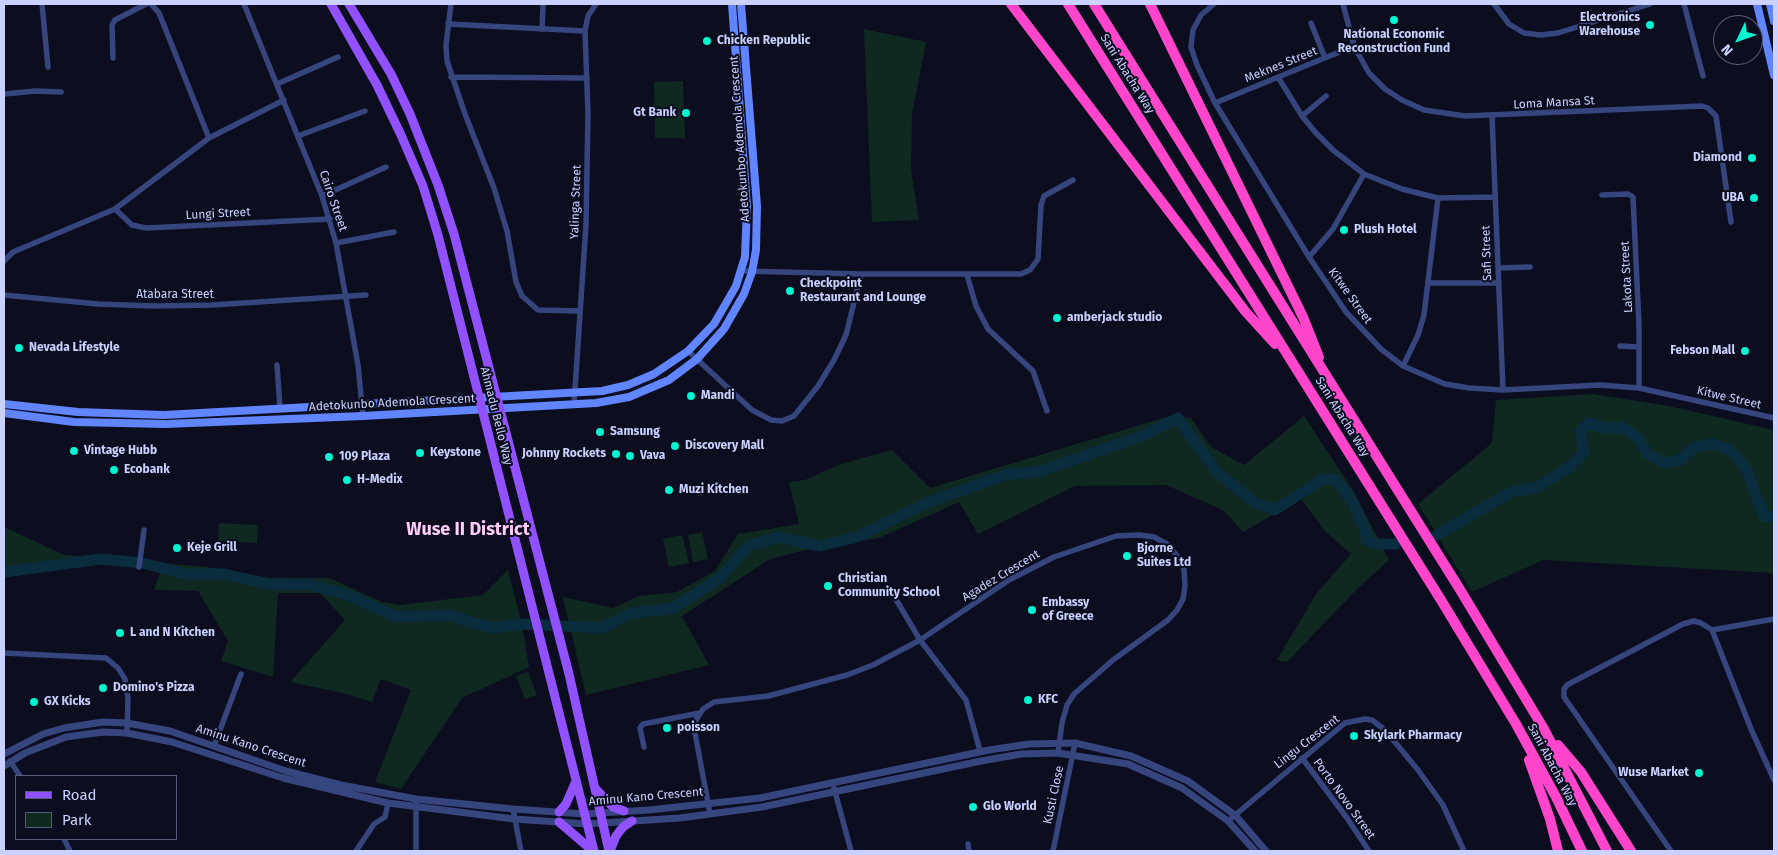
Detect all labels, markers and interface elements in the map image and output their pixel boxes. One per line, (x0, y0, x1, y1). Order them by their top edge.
place label: Electronics Warehouse (1579, 11, 1640, 39)
marker: National Economic Reconstruction Fund (1388, 14, 1400, 26)
north arrow (1713, 15, 1763, 65)
marker: Electronics Warehouse (1644, 19, 1656, 31)
place label: National Economic Reconstruction Fund (1338, 28, 1450, 56)
street label: Sani Abacha Way (1097, 31, 1157, 117)
place label: Chicken Republic (717, 34, 810, 48)
marker: Chicken Republic (701, 35, 713, 47)
text: N (1718, 41, 1737, 59)
street label: Meknes Street (1243, 44, 1319, 86)
street label: Adetokunbo Ademola Crescent (727, 55, 753, 223)
street label: Loma Mansa St (1513, 94, 1595, 112)
place label: Gt Bank (633, 106, 676, 120)
marker: Gt Bank (680, 107, 692, 119)
place label: Diamond (1693, 151, 1742, 165)
marker: Diamond (1746, 152, 1758, 164)
street label: Yalinga Street (568, 165, 584, 239)
street label: Cairo Street (316, 169, 350, 233)
place label: UBA (1722, 191, 1744, 205)
marker: UBA (1748, 192, 1760, 204)
street label: Lungi Street (185, 205, 251, 223)
place label: Plush Hotel (1354, 223, 1417, 237)
marker: Plush Hotel (1338, 224, 1350, 236)
street label: Safi Street (1479, 225, 1495, 281)
street label: Lakota Street (1618, 241, 1636, 313)
street label: Kitwe Street (1325, 265, 1375, 327)
place label: Checkpoint Restaurant and Lounge (800, 277, 926, 305)
marker: Checkpoint Restaurant and Lounge (784, 285, 796, 297)
street label: Atabara Street (136, 288, 214, 302)
place label: amberjack studio (1067, 311, 1162, 325)
marker: amberjack studio (1051, 312, 1063, 324)
place label: Nevada Lifestyle (29, 341, 120, 355)
marker: Nevada Lifestyle (13, 342, 25, 354)
place label: Febson Mall (1670, 344, 1735, 358)
marker: Febson Mall (1739, 345, 1751, 357)
street label: Ahmadu Bello Way (477, 365, 515, 467)
street label: Sani Abacha Way (1312, 374, 1372, 460)
street label: Kitwe Street (1695, 384, 1763, 412)
place label: Mandi (701, 389, 735, 403)
marker: Mandi (685, 390, 697, 402)
street label: Adetokunbo Ademola Crescent (308, 391, 476, 415)
place label: Samsung (610, 425, 660, 439)
marker: Samsung (594, 426, 606, 438)
place label: Discovery Mall (685, 439, 764, 453)
marker: Discovery Mall (669, 440, 681, 452)
place label: Vintage Hubb (84, 444, 157, 458)
marker: Vintage Hubb (68, 445, 80, 457)
place label: Keystone (430, 446, 481, 460)
marker: Keystone (414, 447, 426, 459)
place label: Johnny Rockets (522, 447, 606, 461)
marker: Johnny Rockets (610, 448, 622, 460)
place label: Vava (640, 449, 665, 463)
place label: 109 Plaza (339, 450, 390, 464)
marker: Vava (624, 450, 636, 462)
marker: 109 Plaza (323, 451, 335, 463)
place label: Ecobank (124, 463, 170, 477)
marker: Ecobank (108, 464, 120, 476)
place label: H-Medix (357, 473, 403, 487)
marker: H-Medix (341, 474, 353, 486)
place label: Muzi Kitchen (679, 483, 749, 497)
marker: Muzi Kitchen (663, 484, 675, 496)
district label: Wuse II District (406, 519, 530, 541)
place label: Keje Grill (187, 541, 237, 555)
marker: Keje Grill (171, 542, 183, 554)
place label: Bjorne Suites Ltd (1137, 542, 1191, 570)
street label: Agadez Crescent (960, 547, 1042, 605)
marker: Bjorne Suites Ltd (1121, 550, 1133, 562)
place label: Christian Community School (838, 572, 940, 600)
marker: Christian Community School (822, 580, 834, 592)
place label: Embassy of Greece (1042, 596, 1094, 624)
marker: Embassy of Greece (1026, 604, 1038, 616)
place label: L and N Kitchen (130, 626, 215, 640)
marker: L and N Kitchen (114, 627, 126, 639)
place label: Domino's Pizza (113, 681, 195, 695)
marker: Domino's Pizza (97, 682, 109, 694)
place label: KFC (1038, 693, 1058, 707)
marker: KFC (1022, 694, 1034, 706)
place label: GX Kicks (44, 695, 91, 709)
marker: GX Kicks (28, 696, 40, 708)
street label: Lingu Crescent (1271, 712, 1343, 772)
street label: Aminu Kano Crescent (194, 721, 308, 771)
place label: poisson (677, 721, 720, 735)
street label: Sani Abacha Way (1524, 721, 1580, 809)
marker: poisson (661, 722, 673, 734)
place label: Skylark Pharmacy (1364, 729, 1462, 743)
marker: Skylark Pharmacy (1348, 730, 1360, 742)
street label: Porto Novo Street (1310, 756, 1378, 842)
street label: Kusti Close (1041, 764, 1067, 826)
place label: Wuse Market (1618, 766, 1689, 780)
marker: Wuse Market (1693, 767, 1705, 779)
legend (15, 775, 178, 840)
street label: Aminu Kano Crescent (588, 785, 704, 809)
text: Road (62, 786, 97, 804)
place label: Glo World (983, 800, 1037, 814)
marker: Glo World (967, 801, 979, 813)
text: Park (62, 811, 92, 829)

